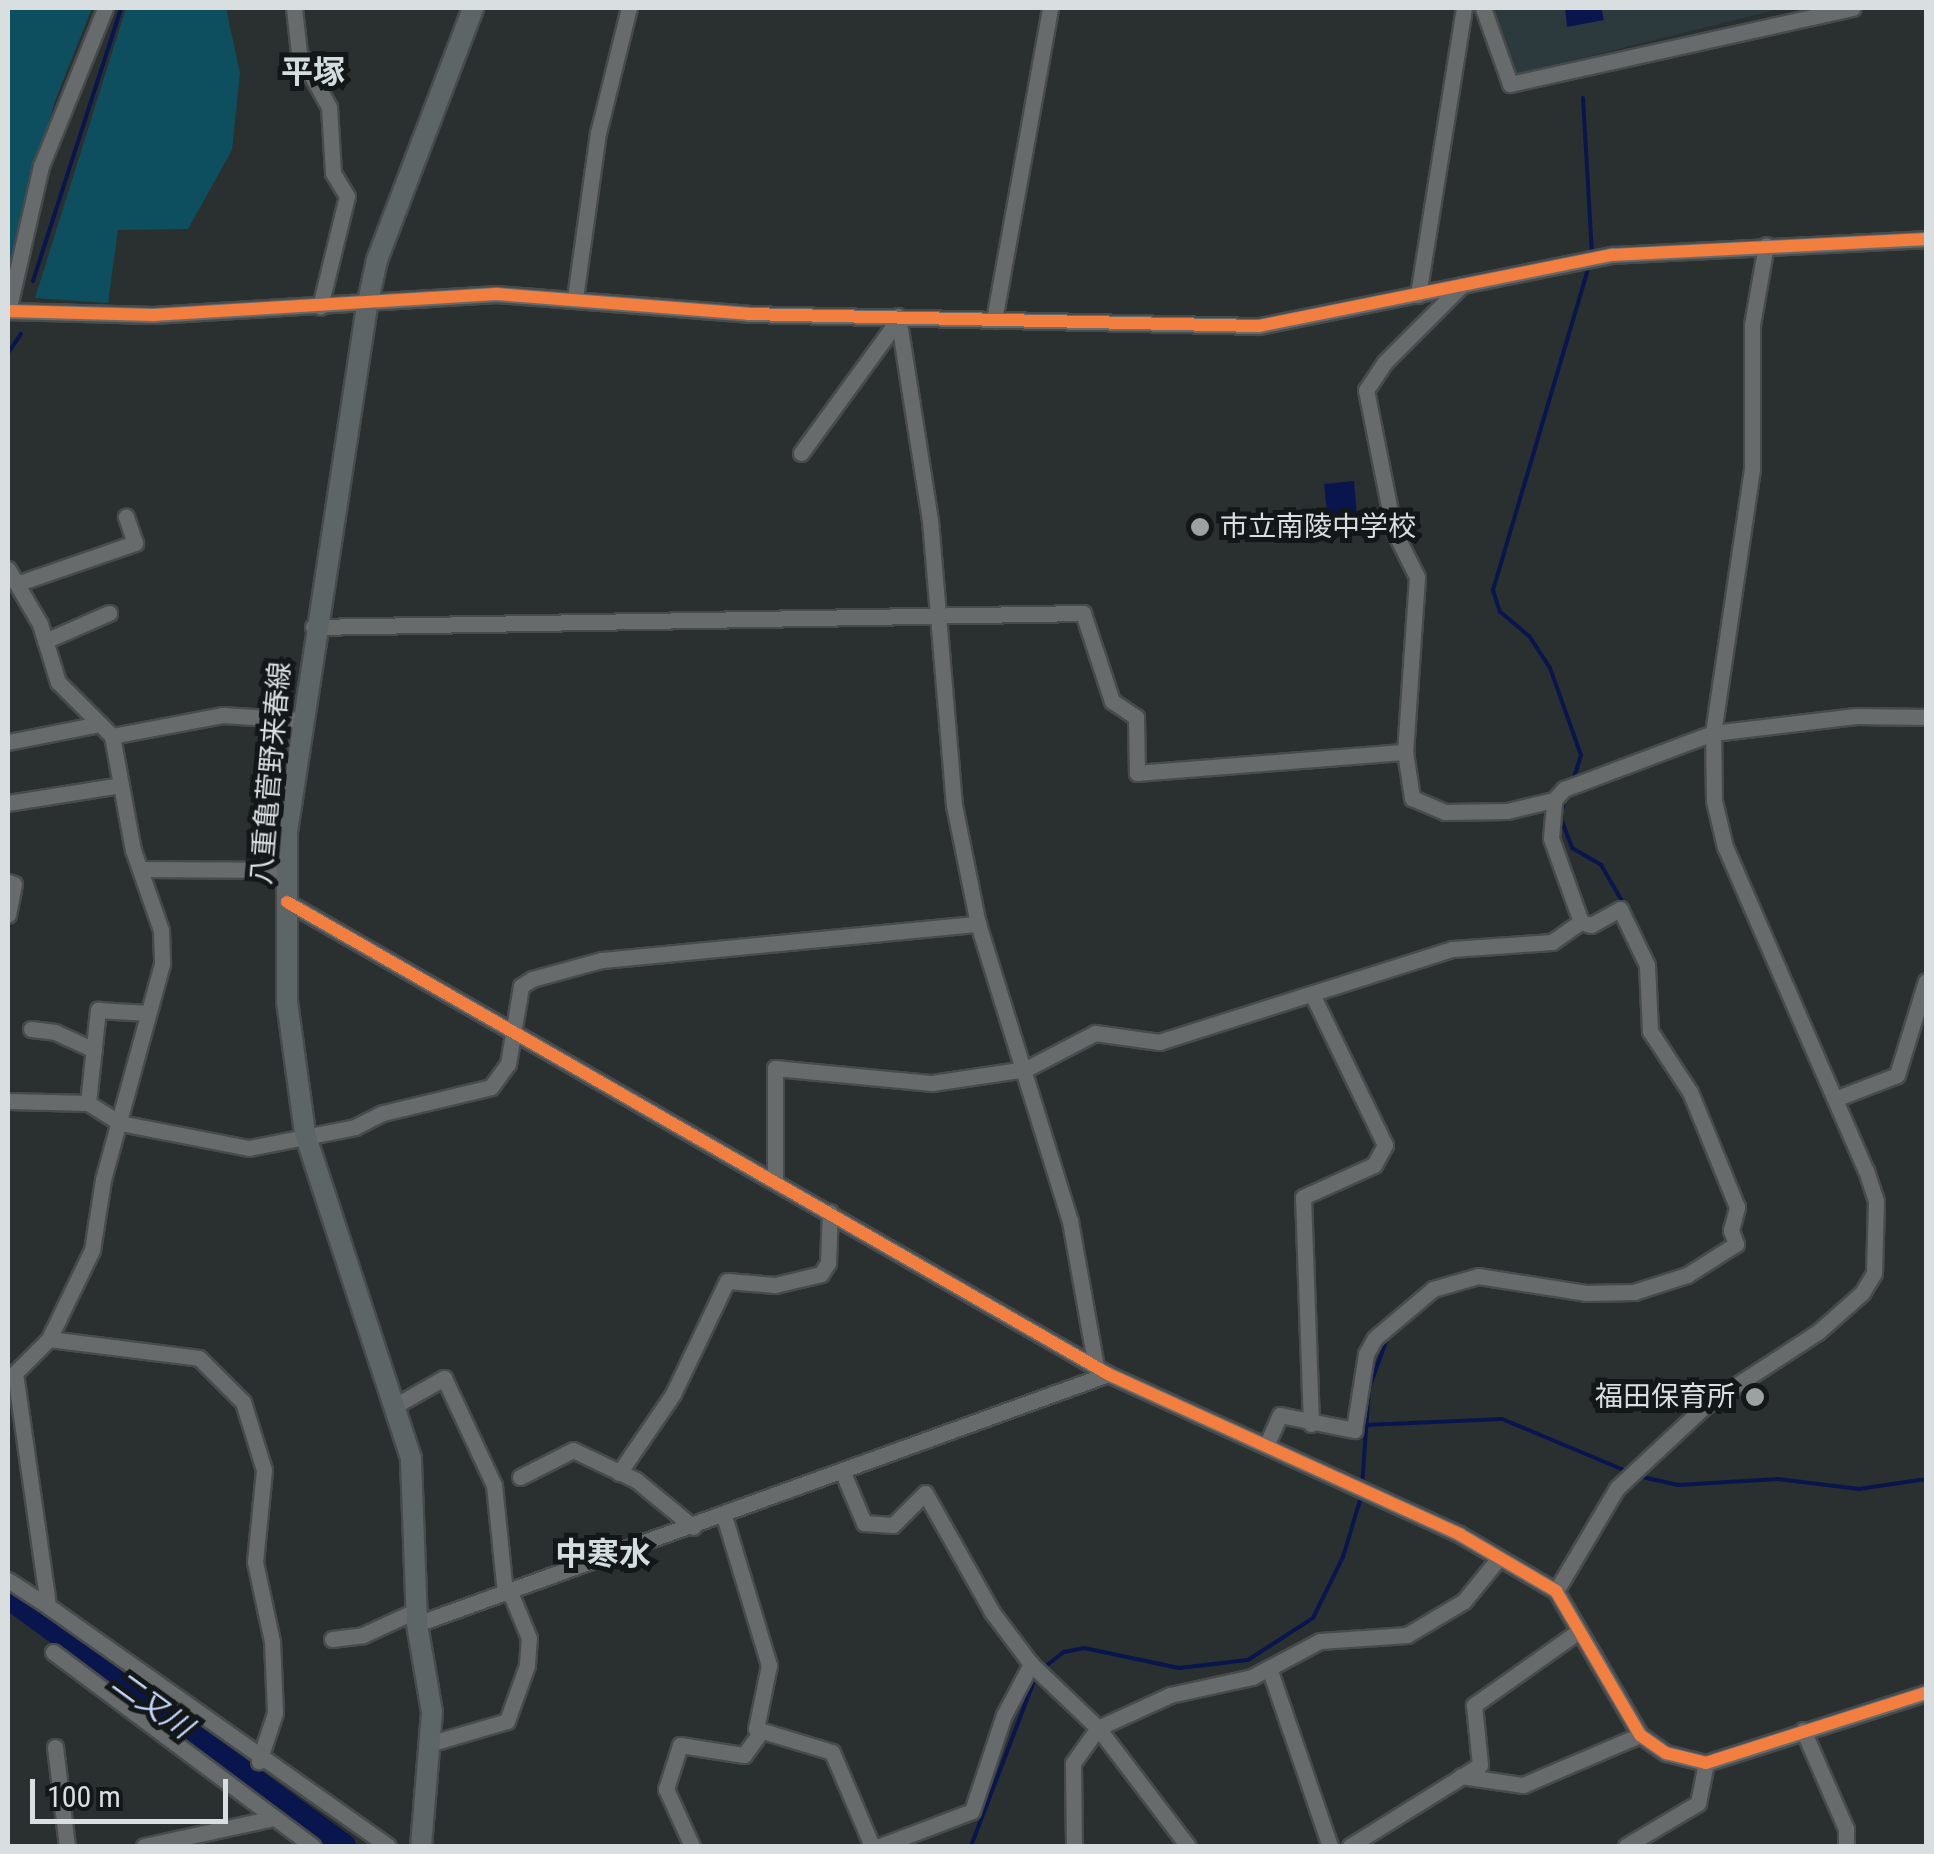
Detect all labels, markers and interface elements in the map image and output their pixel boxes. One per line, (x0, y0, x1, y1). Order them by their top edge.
district label: 平塚 (281, 53, 345, 91)
place label: 市立南陵中学校 (1220, 510, 1416, 544)
marker: 市立南陵中学校 (1189, 516, 1211, 538)
street label: 八重亀菅野来春線 (245, 660, 297, 886)
place label: 福田保育所 (1595, 1380, 1735, 1414)
marker: 福田保育所 (1744, 1386, 1766, 1408)
district label: 中寒水 (555, 1535, 651, 1573)
water label: 二又川 (105, 1664, 199, 1746)
scale bar (35, 1759, 232, 1821)
text: 100 m (47, 1779, 121, 1814)

